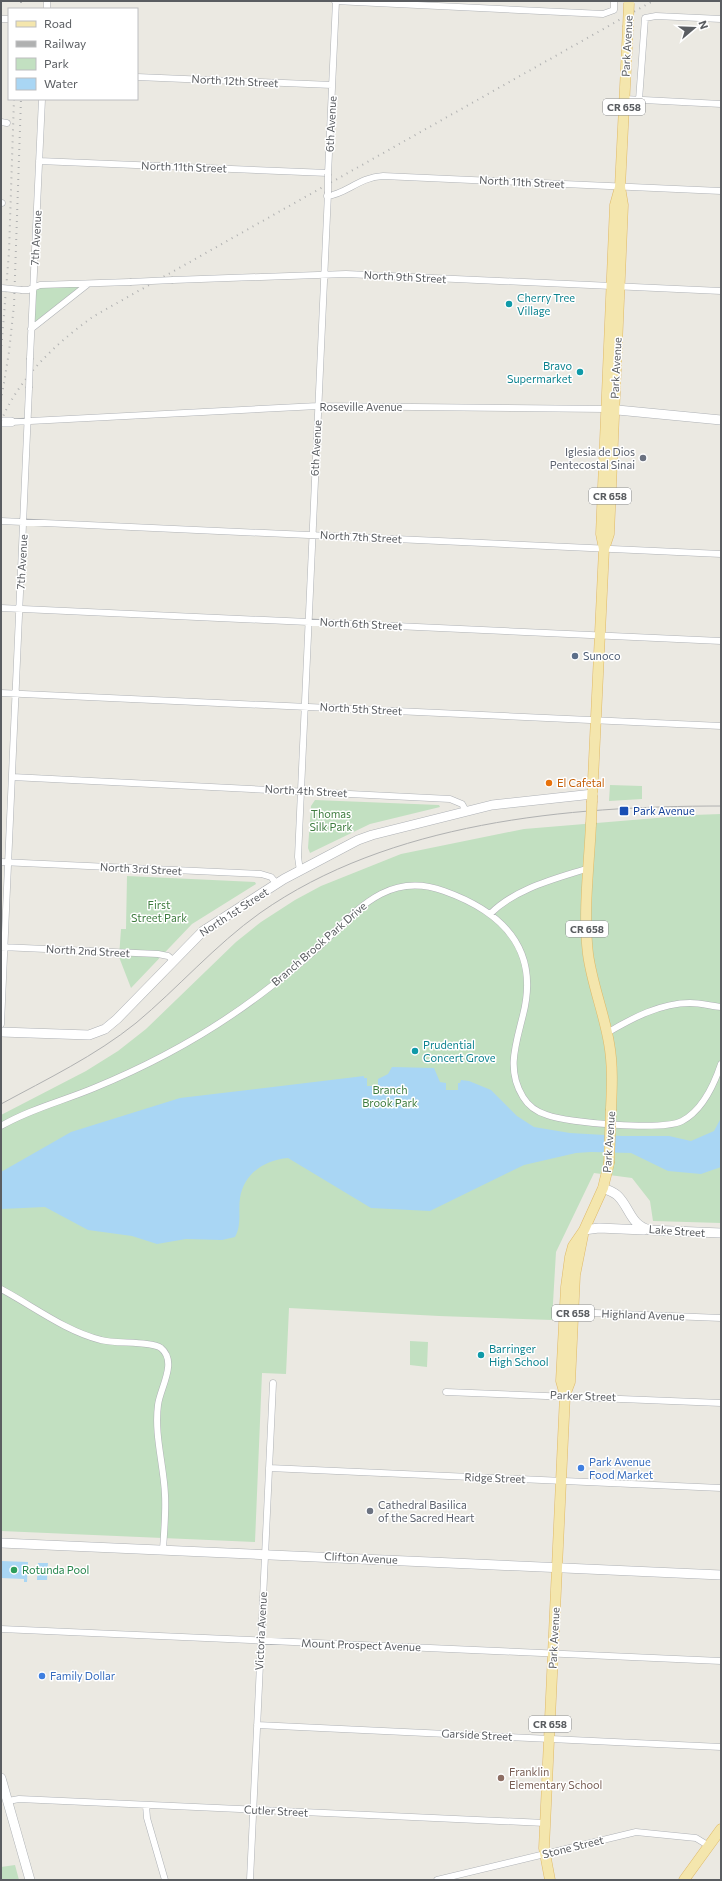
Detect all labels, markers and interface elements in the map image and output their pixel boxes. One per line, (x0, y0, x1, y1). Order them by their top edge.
legend (8, 8, 138, 100)
north arrow (674, 8, 714, 48)
street label: Park Avenue (618, 15, 635, 77)
text: Road (44, 16, 72, 30)
text: N (696, 19, 711, 31)
text: Railway (44, 36, 86, 50)
text: Park (44, 56, 70, 70)
street label: North 12th Street (191, 72, 279, 89)
text: Water (44, 76, 78, 90)
street label: 6th Avenue (323, 95, 338, 152)
road number: CR 658 (603, 99, 645, 115)
street label: North 11th Street (141, 159, 228, 175)
street label: North 11th Street (479, 173, 566, 190)
street label: 7th Avenue (28, 210, 43, 266)
street label: North 9th Street (363, 268, 447, 285)
place label: Cherry Tree Village (517, 291, 575, 317)
marker: Cherry Tree Village (504, 299, 514, 309)
street label: Park Avenue (607, 337, 624, 399)
place label: Bravo Supermarket (507, 359, 572, 385)
marker: Bravo Supermarket (575, 367, 585, 377)
street label: Roseville Avenue (320, 400, 403, 413)
street label: 6th Avenue (308, 419, 323, 476)
place label: Iglesia de Dios Pentecostal Sinai (550, 445, 635, 471)
marker: Iglesia de Dios Pentecostal Sinai (638, 453, 648, 463)
road number: CR 658 (589, 488, 631, 504)
street label: North 7th Street (320, 528, 403, 545)
street label: 7th Avenue (14, 534, 29, 590)
street label: North 6th Street (319, 615, 403, 632)
place label: Sunoco (583, 649, 621, 662)
marker: Sunoco (570, 651, 580, 661)
street label: North 5th Street (319, 700, 403, 717)
place label: El Cafetal (557, 776, 605, 789)
marker: El Cafetal (544, 778, 554, 788)
street label: North 4th Street (264, 782, 348, 799)
place label: Park Avenue (633, 804, 695, 817)
marker: Park Avenue (618, 805, 630, 817)
park label: Thomas Silk Park (309, 807, 353, 833)
street label: North 3rd Street (100, 860, 183, 877)
street label: North 1st Street (197, 884, 271, 939)
park label: First Street Park (131, 898, 187, 924)
street label: Branch Brook Park Drive (269, 899, 369, 988)
road number: CR 658 (566, 921, 608, 937)
street label: North 2nd Street (46, 942, 131, 959)
place label: Prudential Concert Grove (423, 1038, 496, 1064)
marker: Prudential Concert Grove (410, 1046, 420, 1056)
park label: Branch Brook Park (362, 1083, 418, 1109)
street label: Park Avenue (600, 1110, 617, 1173)
street label: Lake Street (648, 1222, 706, 1239)
road number: CR 658 (552, 1305, 594, 1321)
street label: Highland Avenue (601, 1307, 685, 1322)
place label: Barringer High School (489, 1342, 549, 1368)
marker: Barringer High School (476, 1350, 486, 1360)
street label: Parker Street (550, 1388, 617, 1403)
place label: Park Avenue Food Market (589, 1455, 654, 1481)
marker: Park Avenue Food Market (576, 1463, 586, 1473)
street label: Ridge Street (464, 1470, 526, 1485)
place label: Cathedral Basilica of the Sacred Heart (378, 1498, 475, 1524)
marker: Cathedral Basilica of the Sacred Heart (365, 1506, 375, 1516)
street label: Clifton Avenue (324, 1549, 398, 1566)
place label: Rotunda Pool (22, 1563, 89, 1576)
marker: Rotunda Pool (9, 1565, 19, 1575)
street label: Victoria Avenue (252, 1591, 269, 1671)
street label: Park Avenue (545, 1607, 562, 1669)
street label: Mount Prospect Avenue (301, 1636, 421, 1653)
place label: Family Dollar (50, 1669, 116, 1682)
marker: Family Dollar (37, 1671, 47, 1681)
road number: CR 658 (529, 1716, 571, 1732)
street label: Garside Street (441, 1726, 513, 1743)
place label: Franklin Elementary School (509, 1765, 602, 1791)
marker: Franklin Elementary School (496, 1773, 506, 1783)
street label: Cutler Street (244, 1802, 309, 1819)
street label: Stone Street (541, 1833, 605, 1860)

